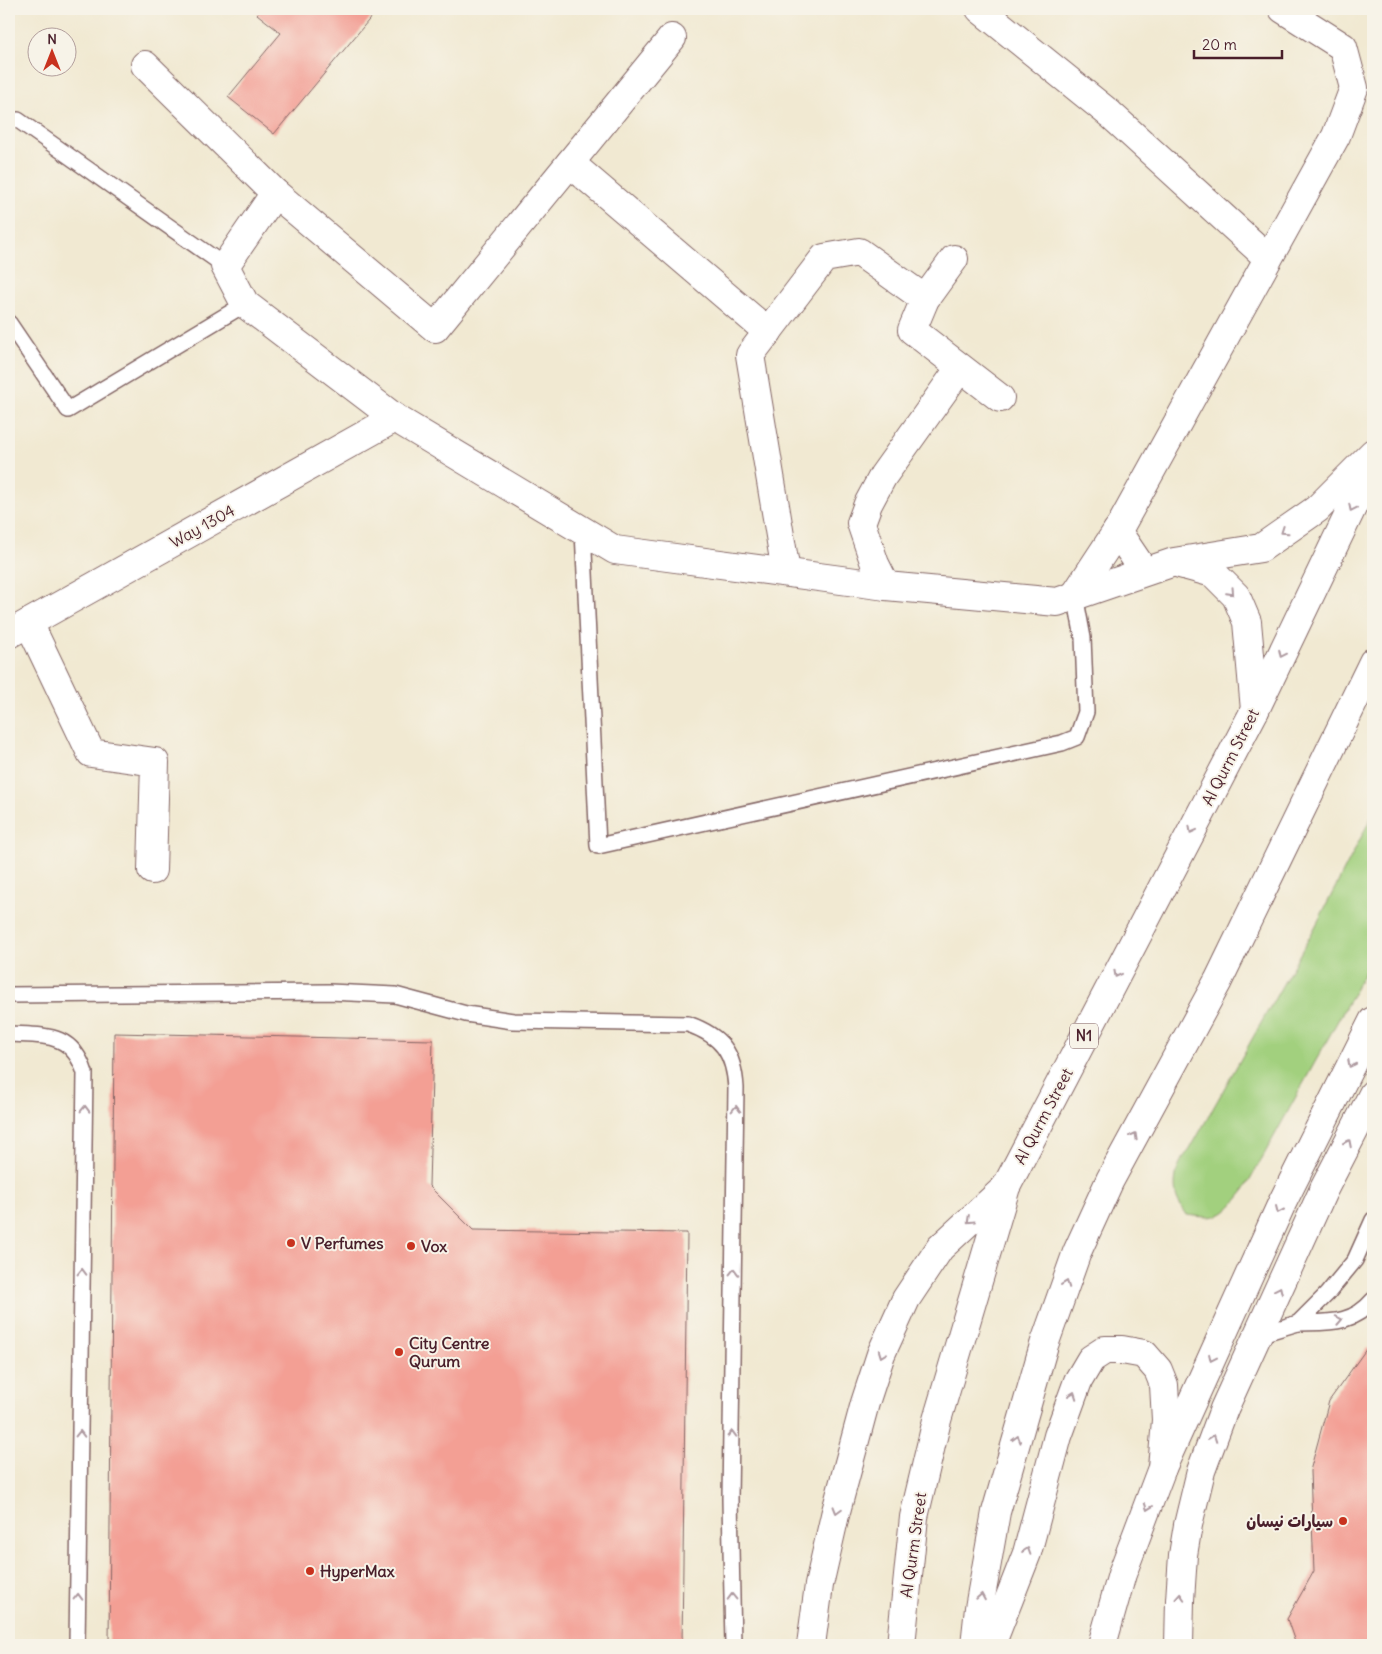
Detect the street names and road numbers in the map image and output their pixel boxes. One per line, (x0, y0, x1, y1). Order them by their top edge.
street label: Way 1304 (166, 500, 238, 552)
street label: Al Qurm Street (1197, 705, 1263, 809)
road number: N1 (1070, 1024, 1098, 1048)
street label: Al Qurm Street (1009, 1064, 1077, 1168)
street label: Al Qurm Street (896, 1490, 930, 1599)

